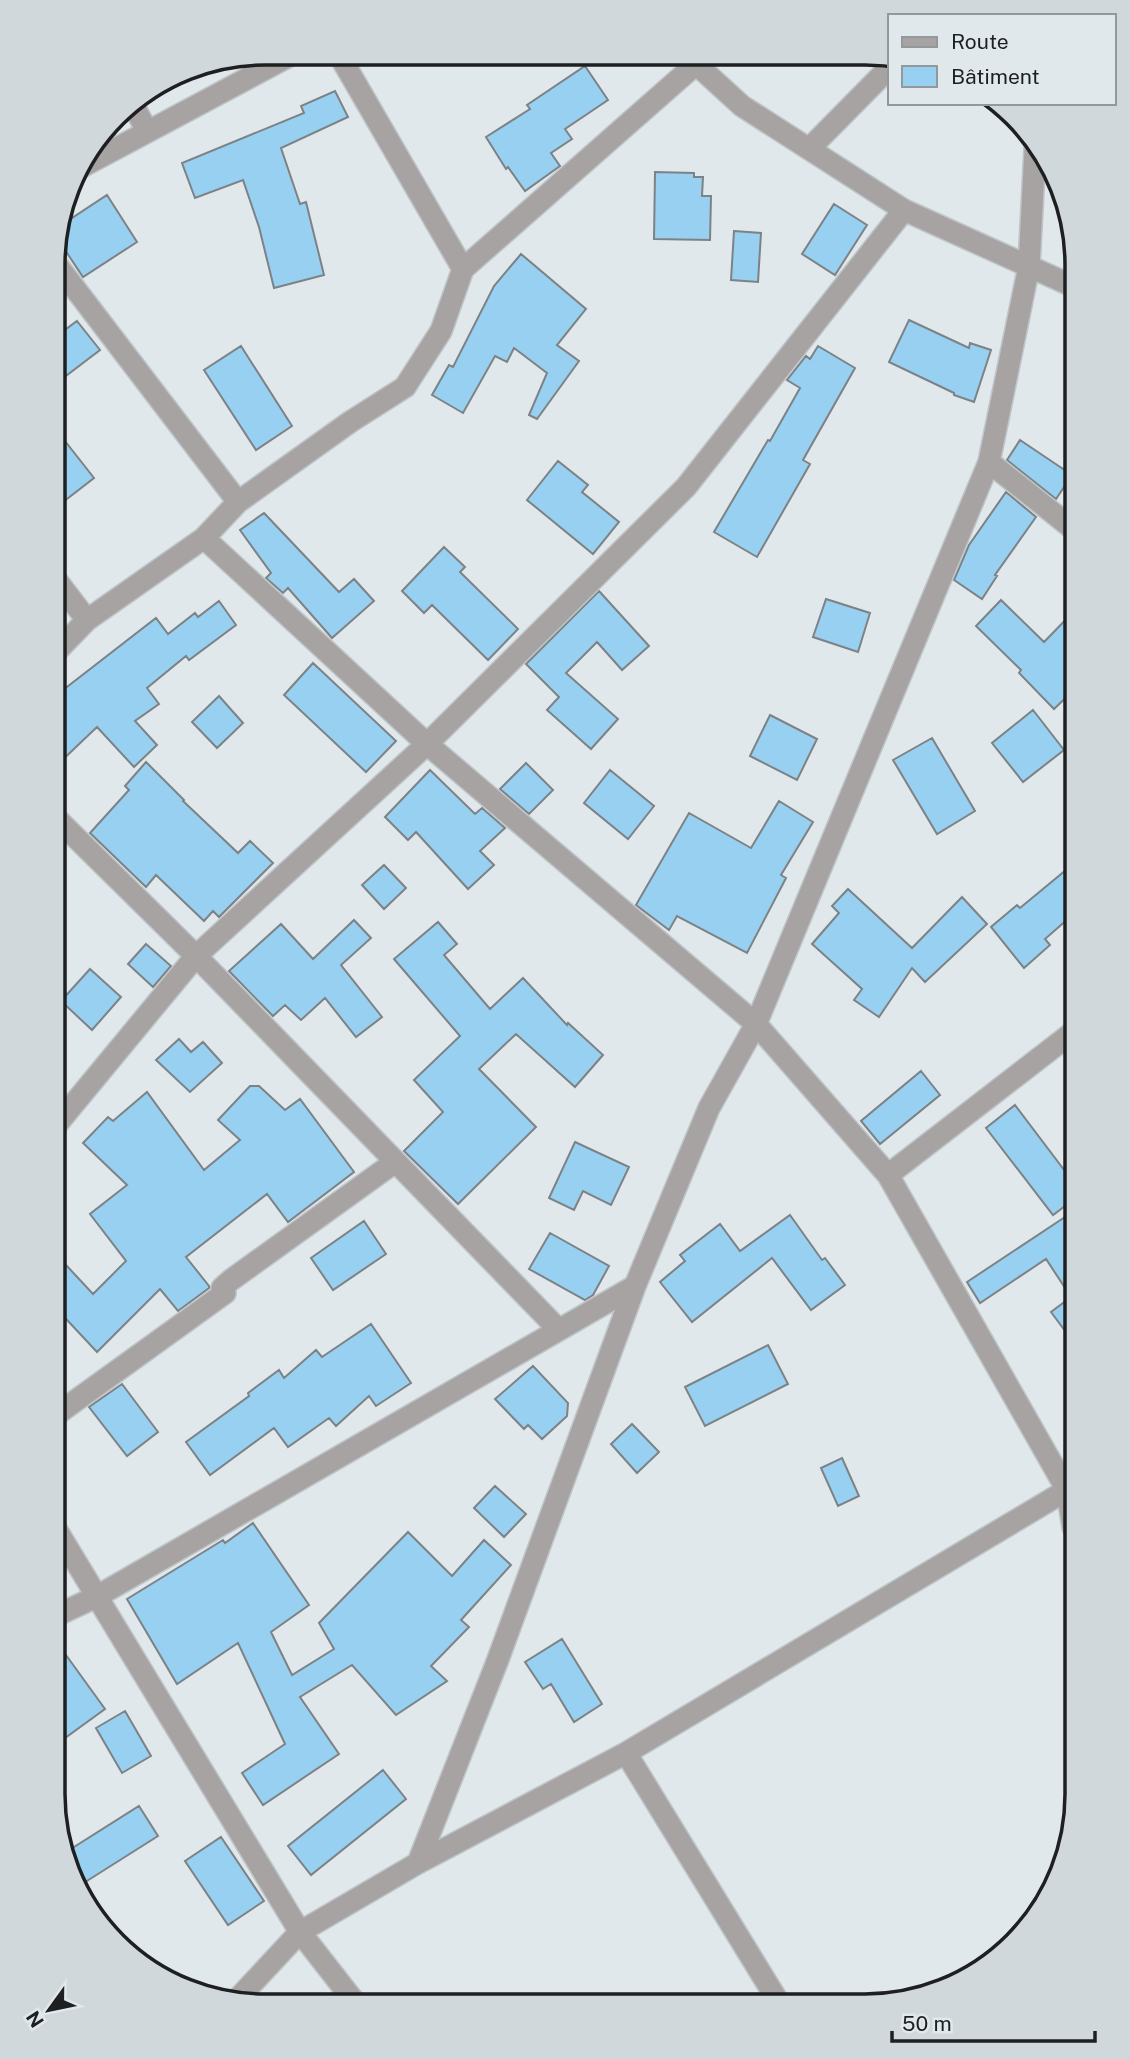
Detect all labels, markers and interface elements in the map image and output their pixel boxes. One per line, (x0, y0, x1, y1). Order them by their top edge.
legend (888, 14, 1116, 105)
text: Route (951, 29, 1009, 54)
text: Bâtiment (951, 64, 1040, 89)
north arrow (14, 1975, 84, 2045)
scale bar (892, 2000, 1095, 2044)
text: N (21, 2007, 48, 2031)
text: 50 m (902, 2011, 952, 2036)

